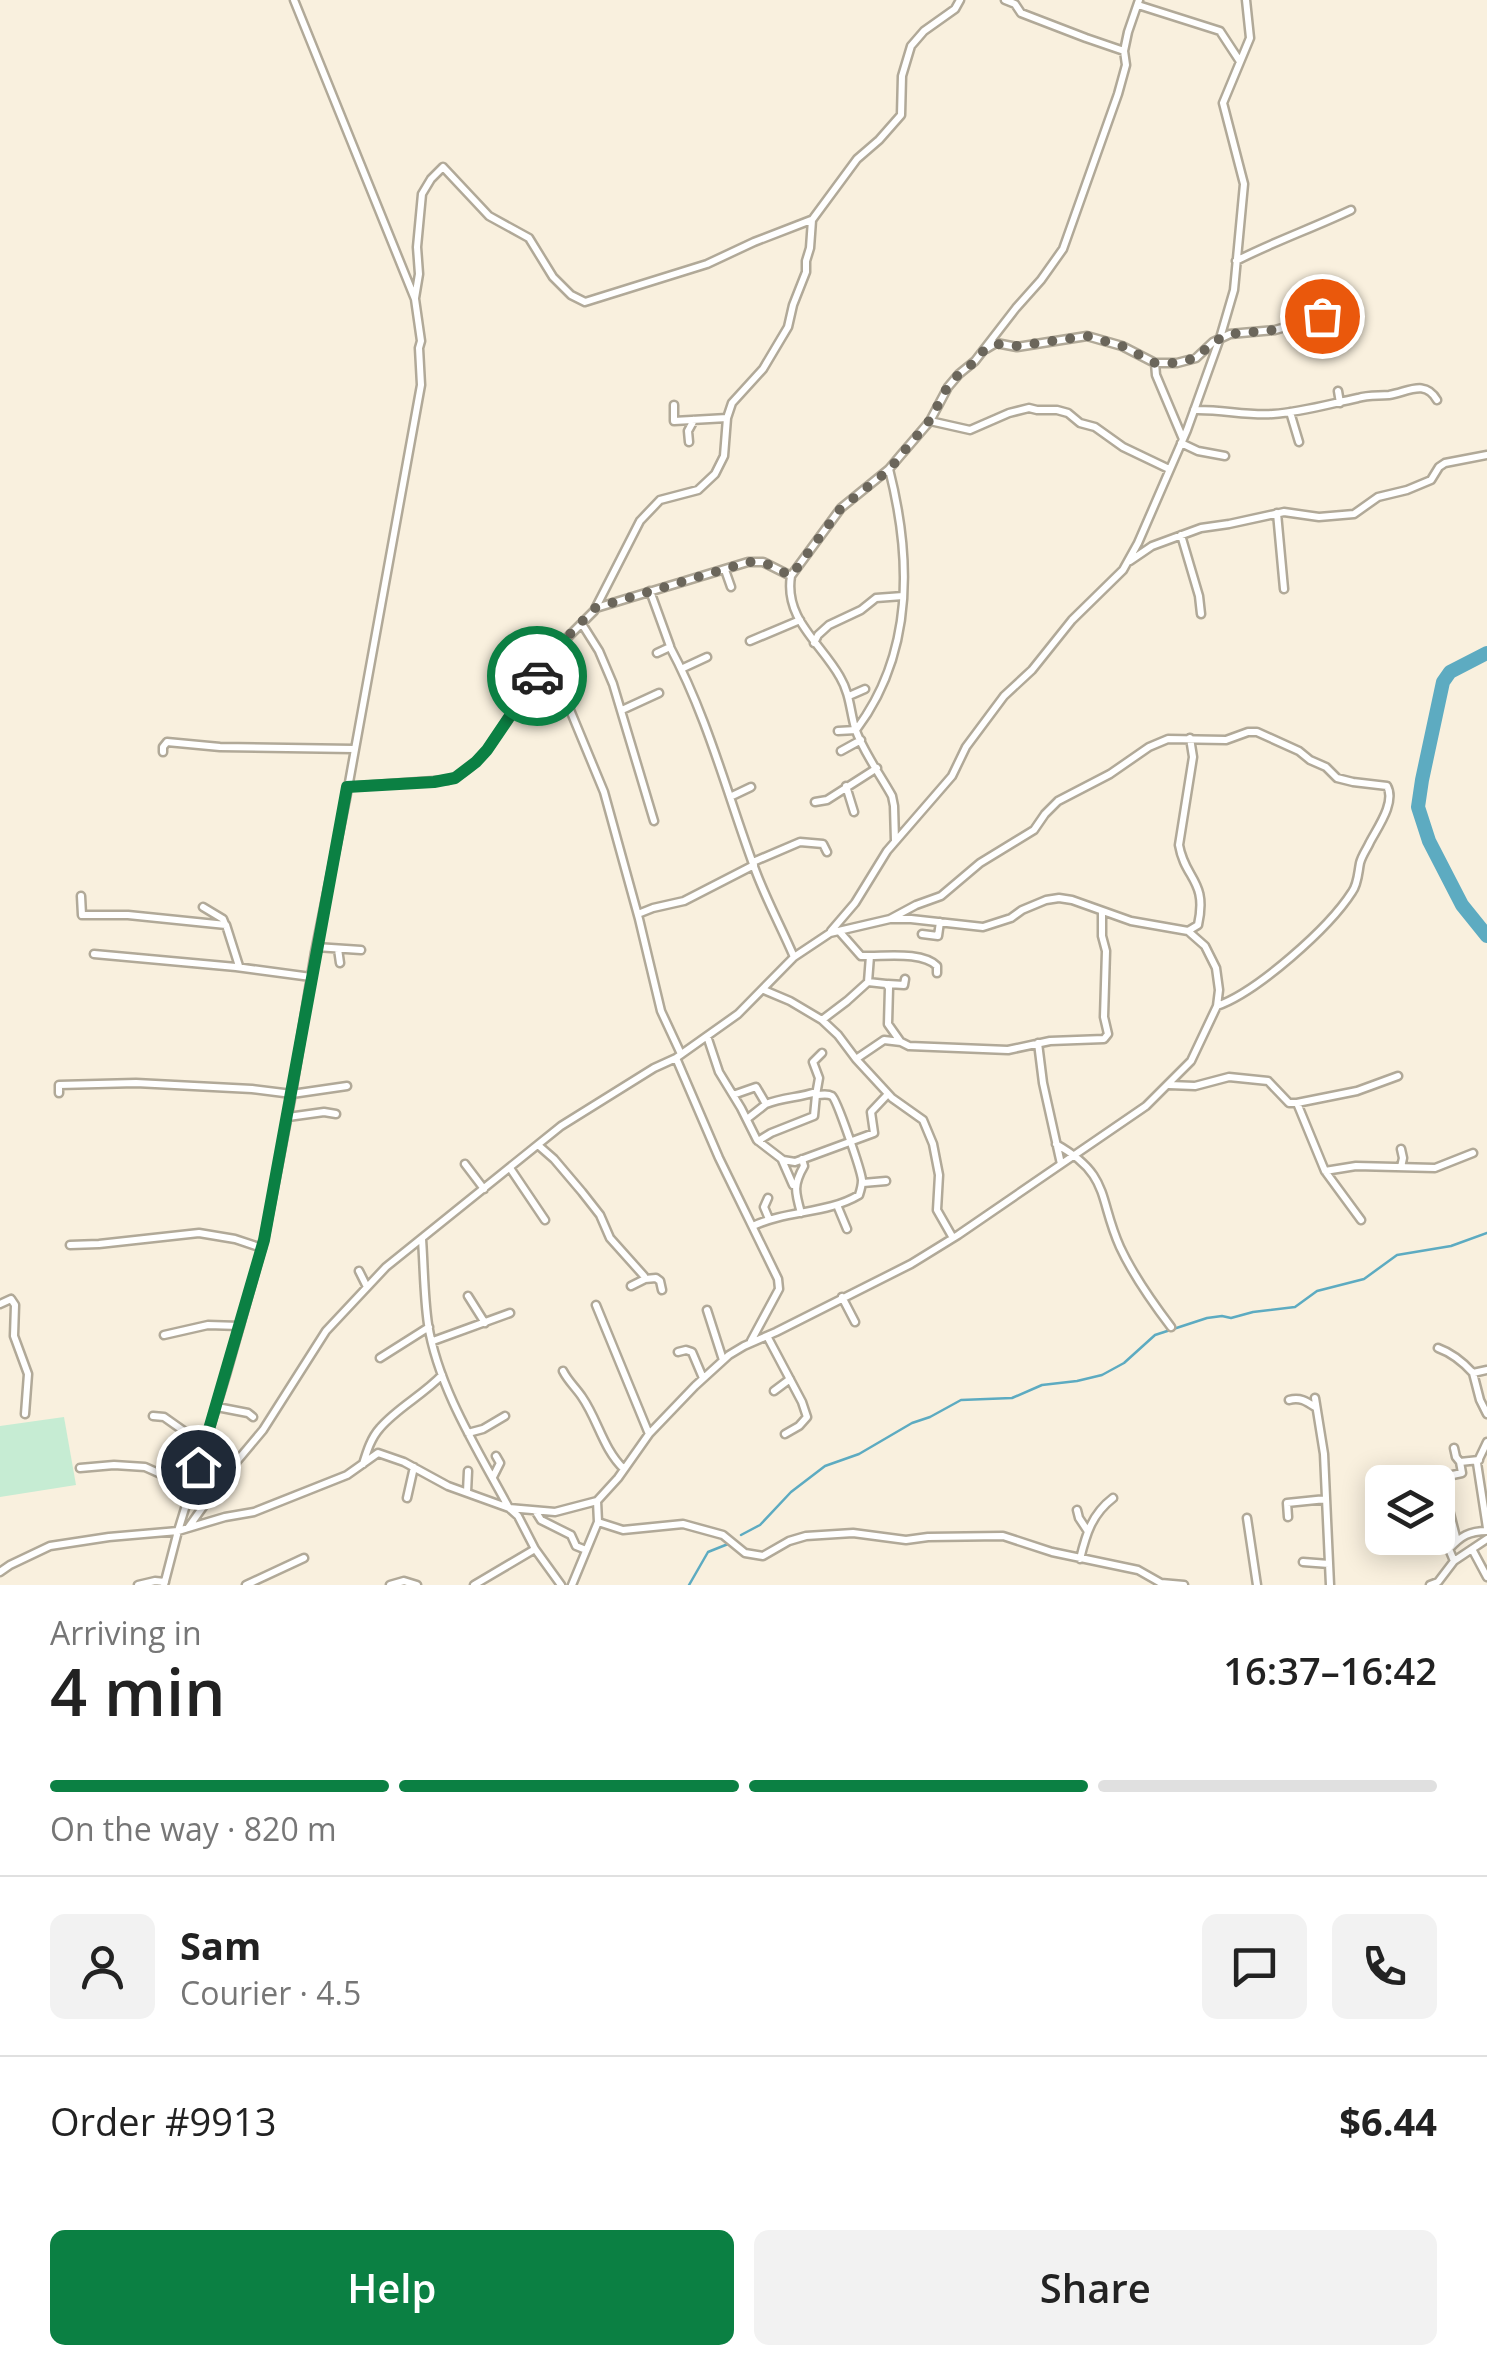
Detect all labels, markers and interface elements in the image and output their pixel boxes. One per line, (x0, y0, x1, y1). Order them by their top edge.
pin (1280, 274, 1365, 359)
icon: bag (1295, 289, 1350, 344)
courier (487, 626, 587, 726)
icon: car (510, 649, 565, 704)
pin (156, 1425, 241, 1510)
icon: home (171, 1440, 226, 1495)
map controls (1365, 1465, 1455, 1555)
button: layers (1365, 1465, 1455, 1555)
text: Arriving in (50, 1611, 202, 1654)
text: 16:37–16:42 (1223, 1644, 1437, 1696)
text: 4 min (50, 1647, 225, 1735)
text: On the way · 820 m (50, 1807, 337, 1850)
button: person (50, 1914, 155, 2019)
button: chat (1202, 1914, 1307, 2019)
button: phone (1332, 1914, 1437, 2019)
text: Sam (180, 1919, 261, 1971)
text: Courier · 4.5 (180, 1971, 361, 2014)
text: Order #9913 (50, 2095, 277, 2147)
text: $6.44 (1339, 2095, 1437, 2147)
button: Help (50, 2230, 734, 2345)
button: Share (754, 2230, 1437, 2345)

